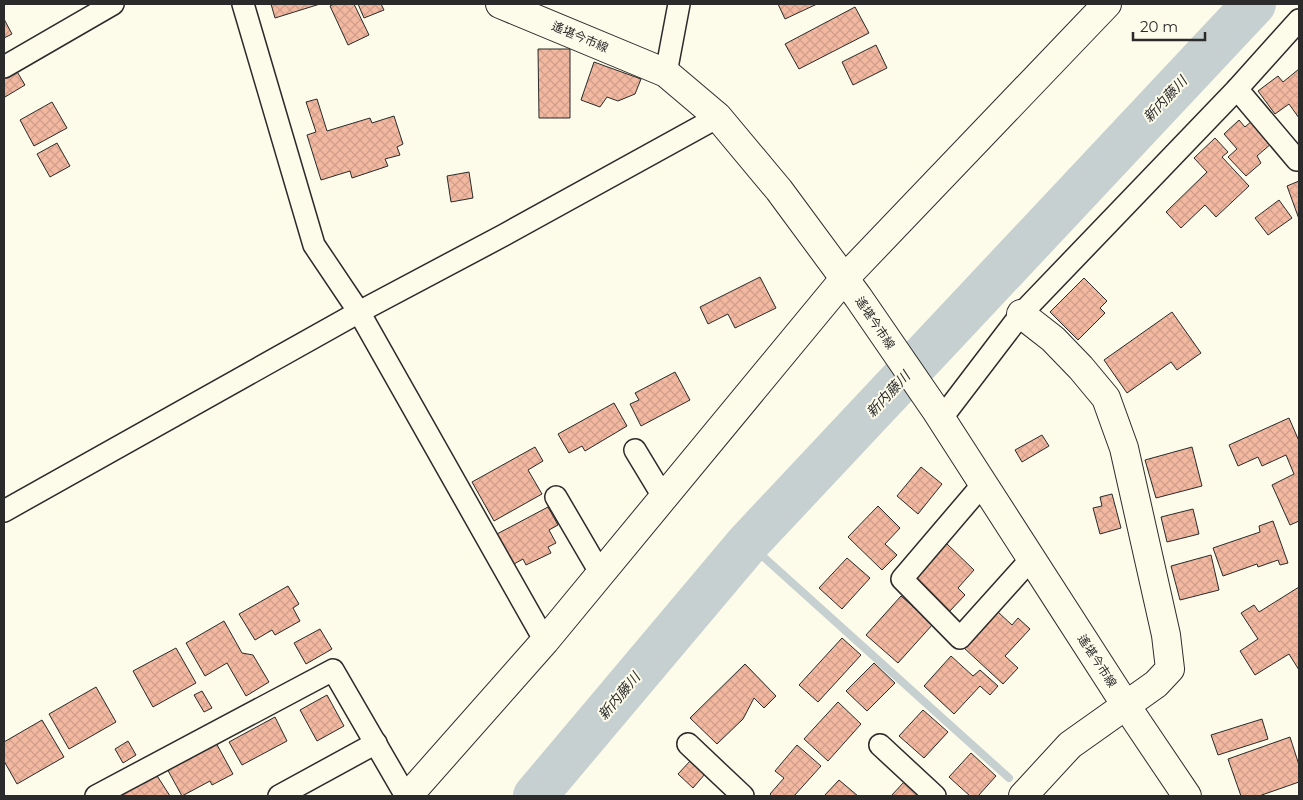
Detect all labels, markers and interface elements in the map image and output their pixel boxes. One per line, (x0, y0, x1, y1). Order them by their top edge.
scale bar (1133, 10, 1206, 42)
text: 20 m (1140, 17, 1178, 36)
street label: 遙堪今市線 (550, 18, 611, 55)
water label: 新内藤川 (1139, 71, 1192, 126)
street label: 遙堪今市線 (852, 294, 898, 352)
water label: 新内藤川 (862, 366, 915, 421)
street label: 遙堪今市線 (1075, 631, 1120, 690)
water label: 新内藤川 (594, 667, 645, 723)

